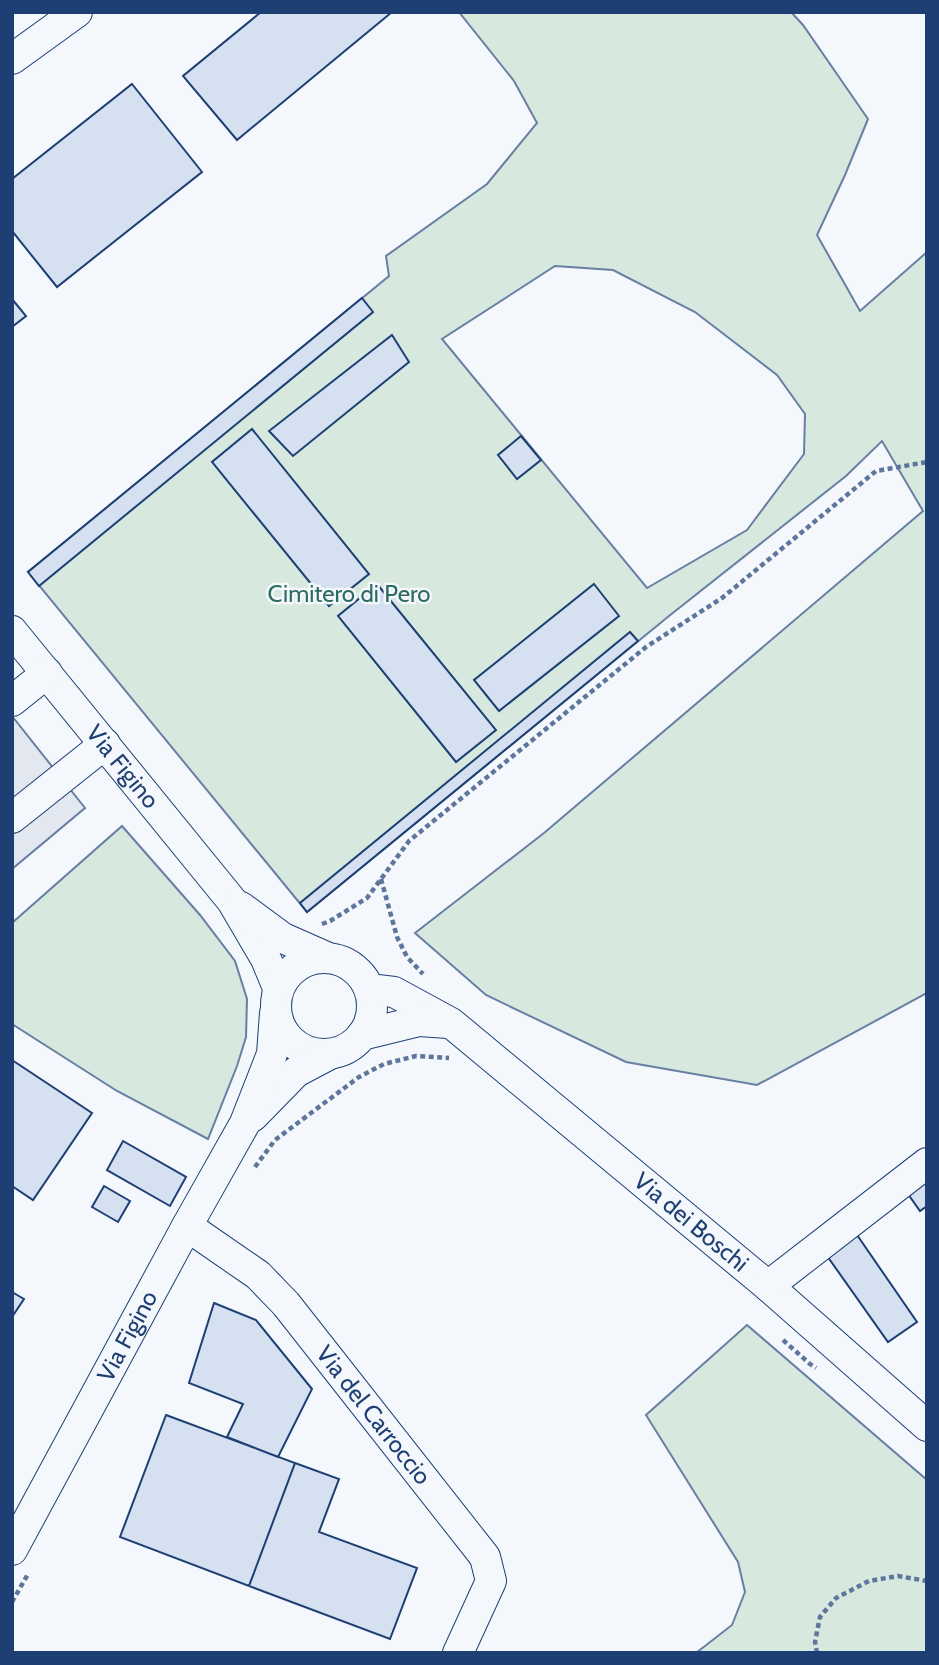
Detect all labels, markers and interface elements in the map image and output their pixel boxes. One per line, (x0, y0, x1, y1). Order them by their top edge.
park label: Cimitero di Pero (268, 579, 430, 608)
street label: Via Figino (80, 719, 166, 814)
street label: Via dei Boschi (628, 1166, 755, 1278)
street label: Via Figino (91, 1285, 163, 1387)
street label: Via del Carroccio (310, 1340, 437, 1490)

